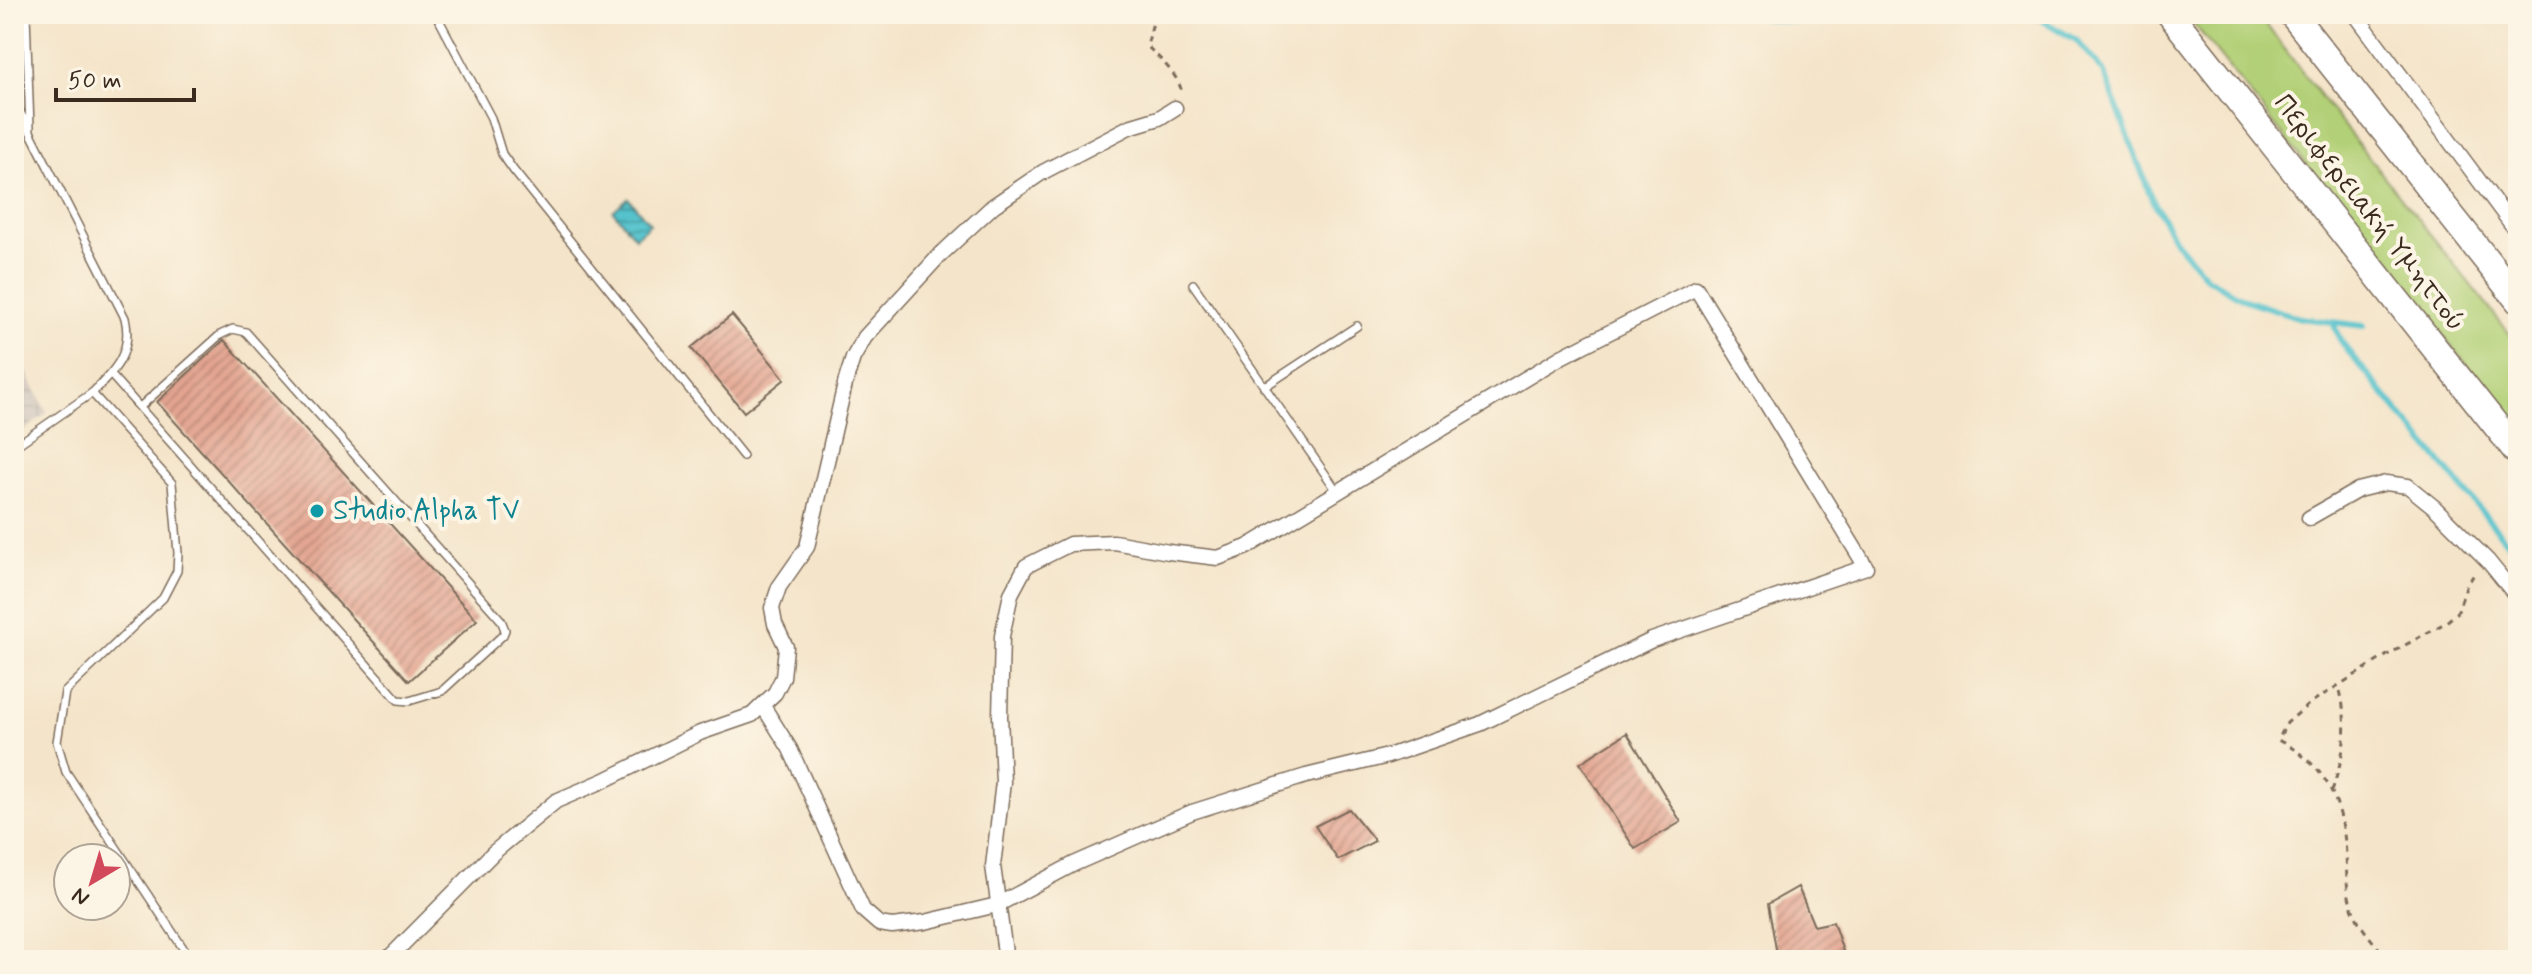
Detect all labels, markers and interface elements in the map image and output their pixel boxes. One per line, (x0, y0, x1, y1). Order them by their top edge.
scale bar (56, 52, 194, 102)
text: 50 m (68, 66, 122, 97)
street label: Περιφερειακή Υμηττού (2265, 87, 2473, 339)
place label: Studio Alpha TV (333, 493, 520, 530)
marker: Studio Alpha TV (308, 502, 326, 520)
north arrow (52, 842, 132, 922)
text: N (67, 881, 95, 912)

